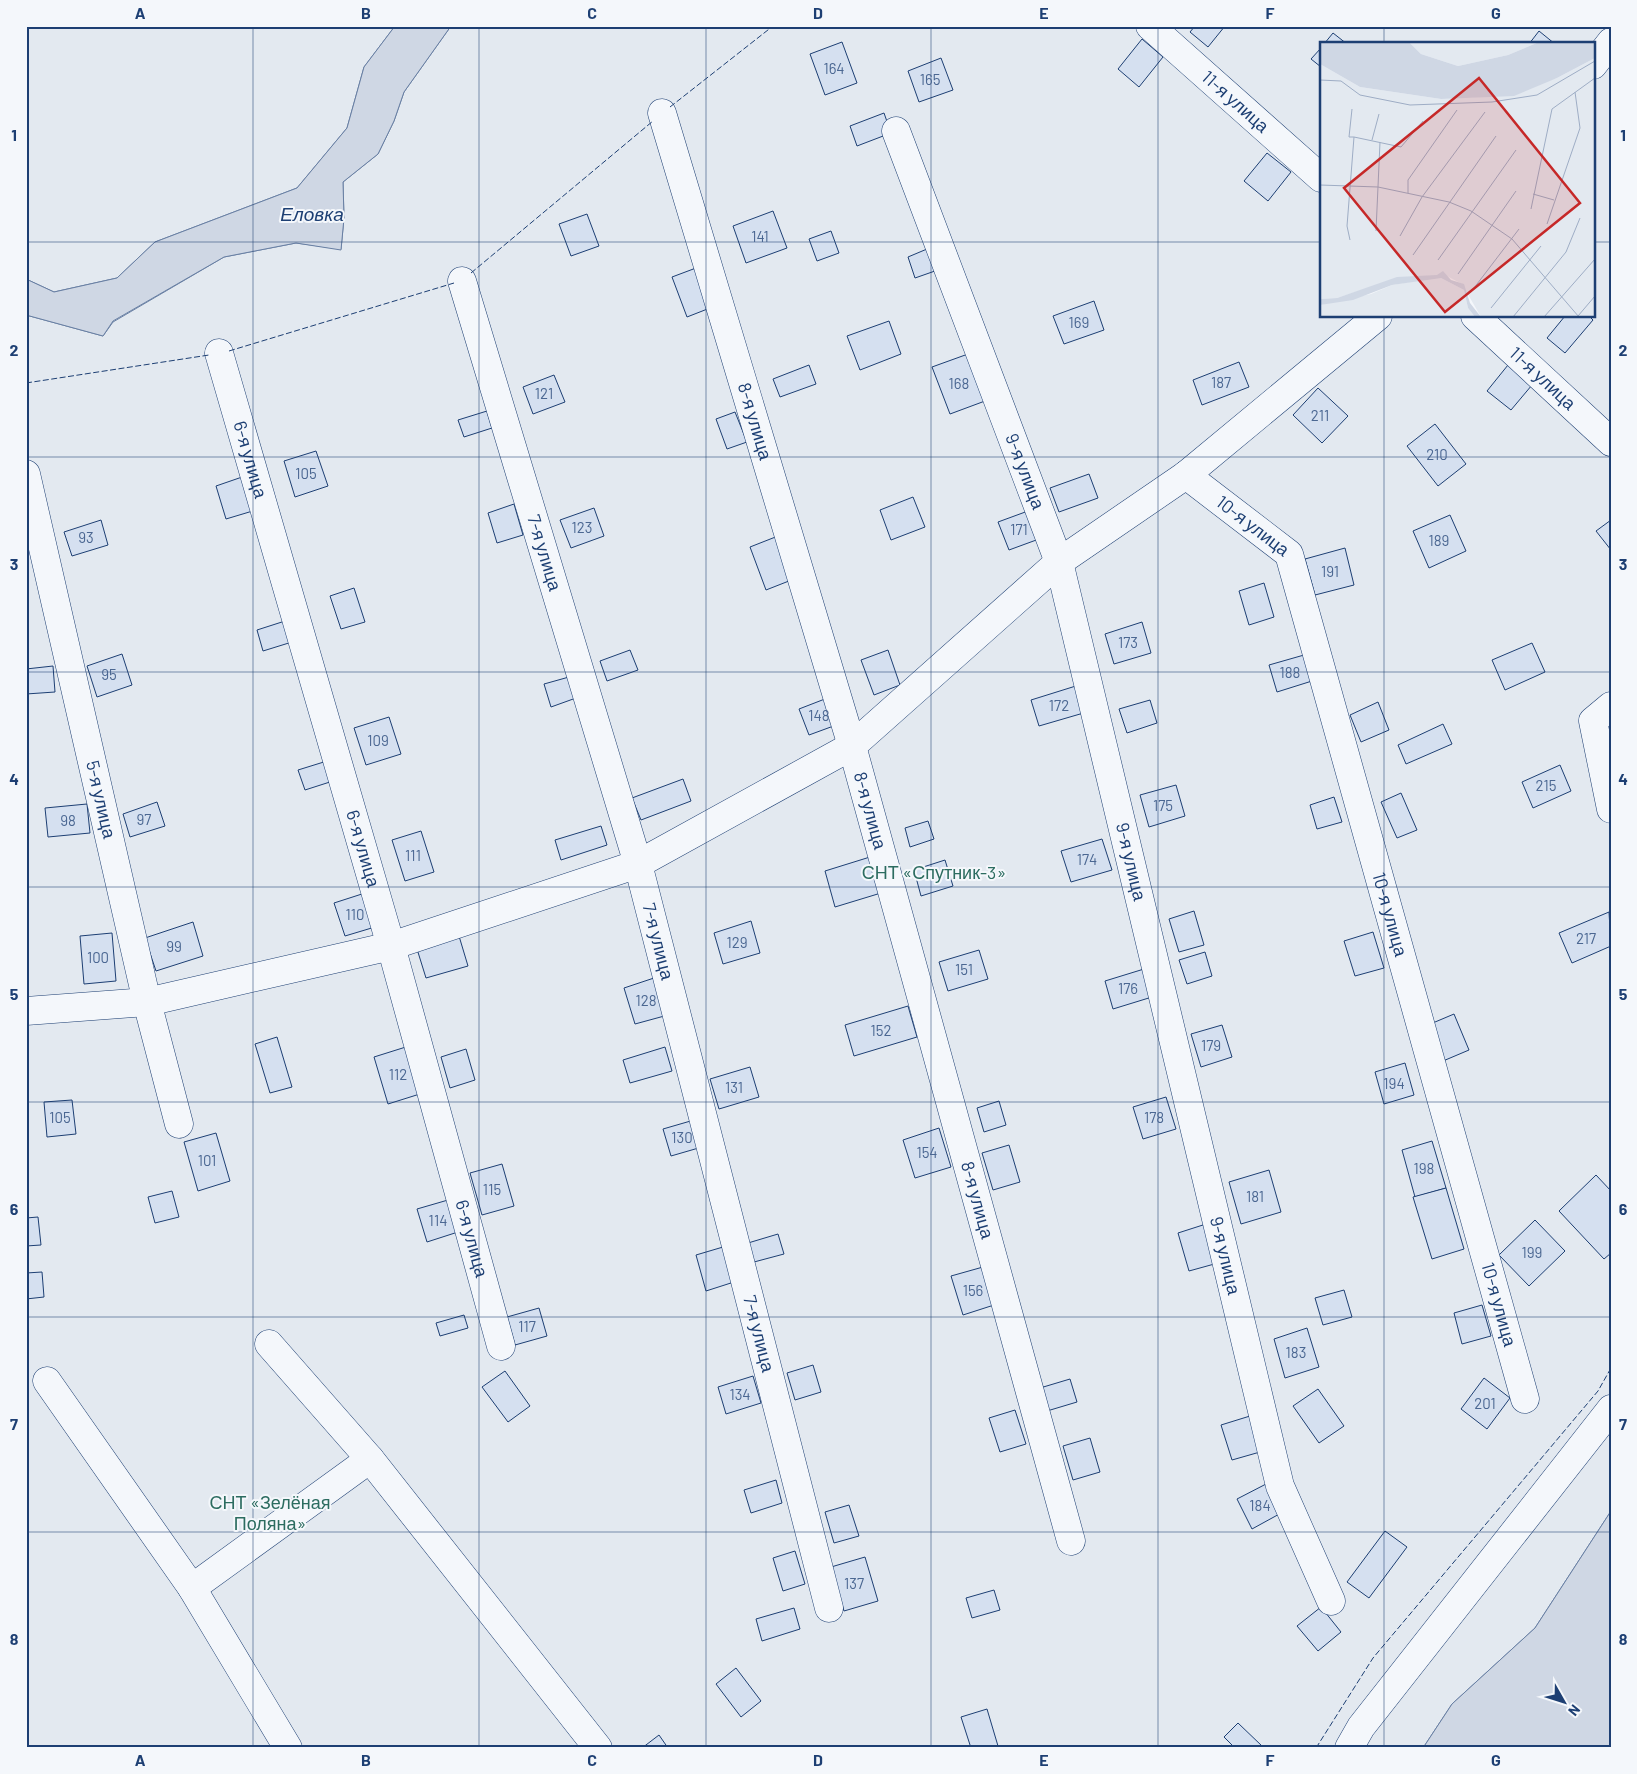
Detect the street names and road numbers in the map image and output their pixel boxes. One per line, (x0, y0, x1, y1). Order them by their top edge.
street label: 11-я улица (1198, 65, 1275, 137)
street label: 11-я улица (1505, 342, 1582, 415)
street label: 8-я улица (734, 380, 778, 463)
street label: 6-я улица (229, 418, 273, 501)
street label: 9-я улица (1001, 430, 1050, 513)
street label: 10-я улица (1212, 490, 1295, 561)
street label: 7-я улица (523, 512, 567, 594)
street label: 5-я улица (82, 758, 121, 841)
street label: 8-я улица (850, 769, 892, 853)
street label: 6-я улица (342, 807, 386, 890)
street label: 9-я улица (1112, 820, 1152, 904)
street label: 10-я улица (1368, 870, 1413, 960)
street label: 7-я улица (638, 901, 680, 983)
street label: 8-я улица (957, 1159, 999, 1242)
street label: 6-я улица (451, 1197, 494, 1281)
street label: 9-я улица (1206, 1214, 1246, 1298)
street label: 10-я улица (1477, 1260, 1522, 1350)
street label: 7-я улица (739, 1293, 780, 1375)

